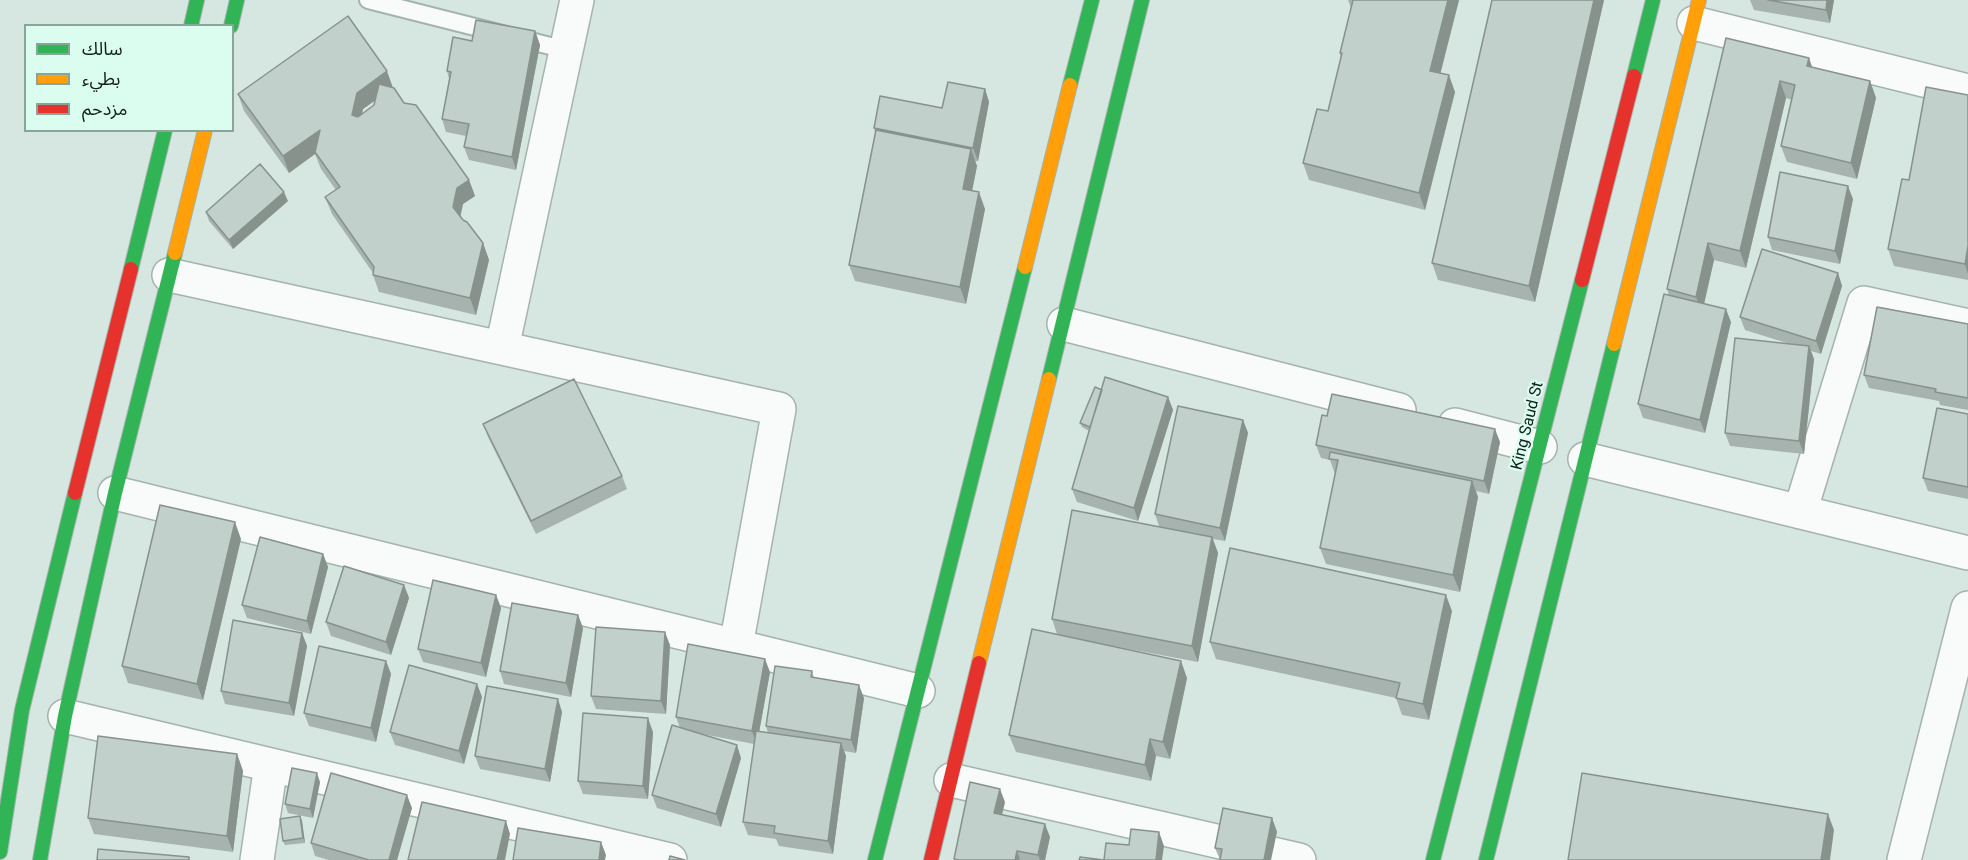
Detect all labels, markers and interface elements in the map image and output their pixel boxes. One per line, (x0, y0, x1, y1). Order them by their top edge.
legend (24, 24, 234, 132)
text: سالك (82, 38, 123, 59)
text: بطيء (82, 68, 120, 89)
text: مزدحم (82, 98, 127, 119)
street label: King Saud St (1508, 380, 1548, 472)

